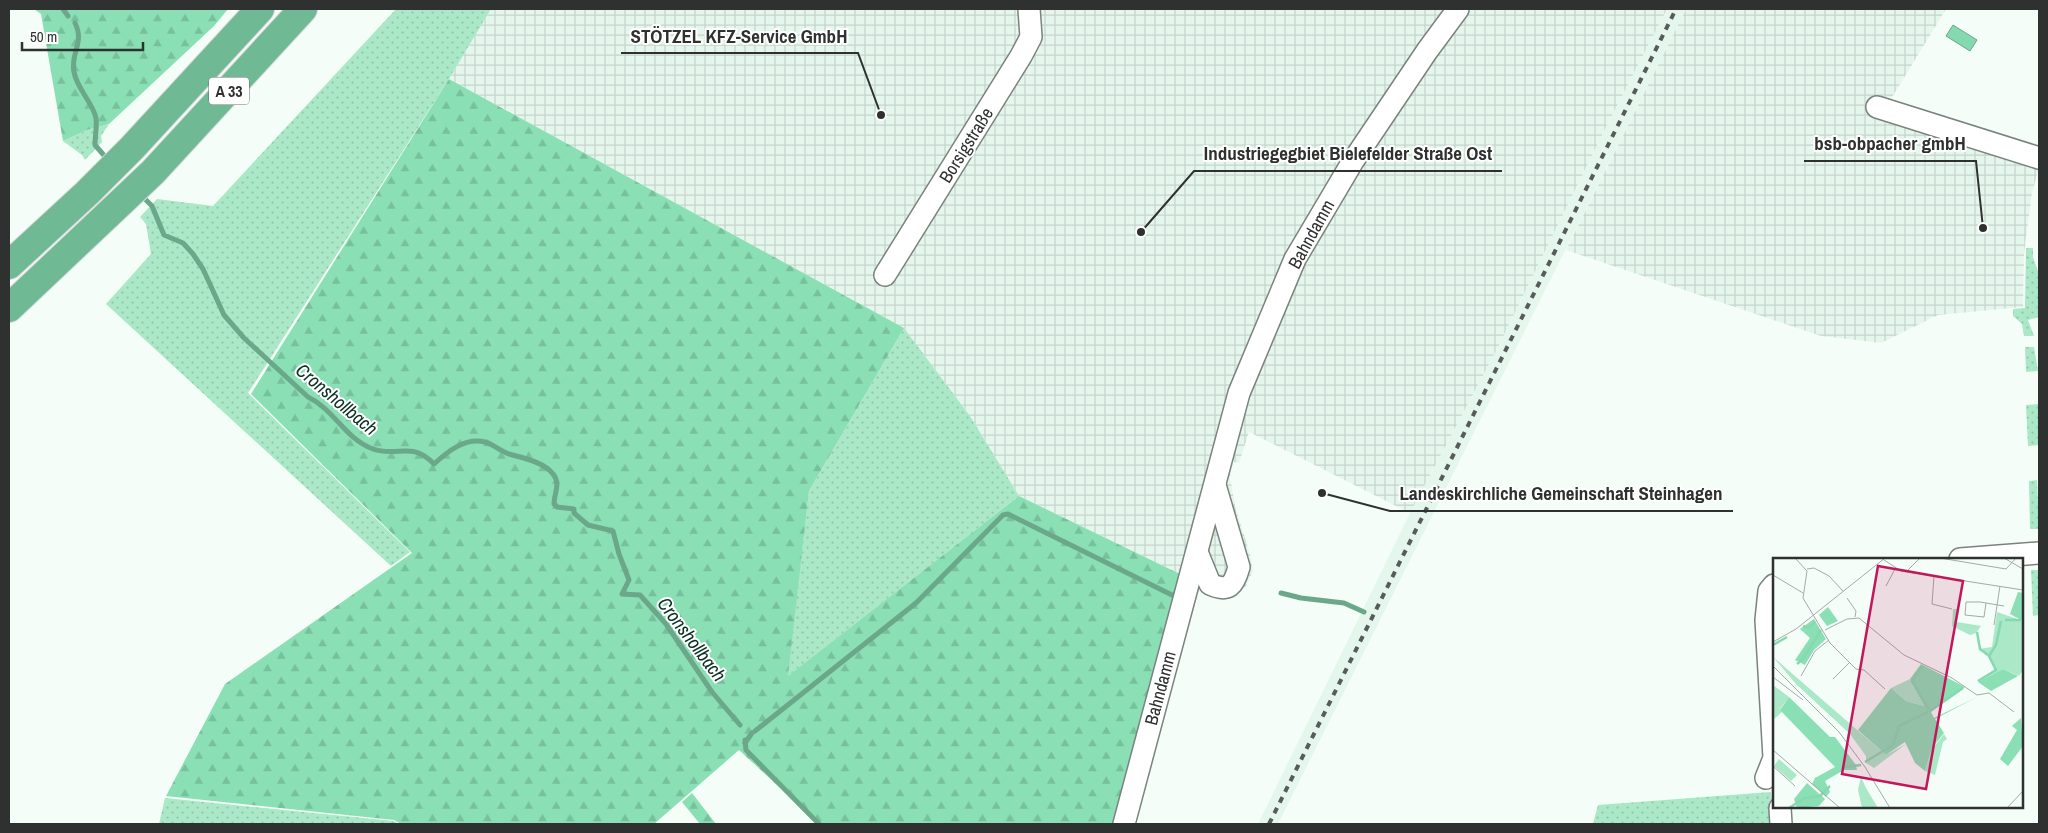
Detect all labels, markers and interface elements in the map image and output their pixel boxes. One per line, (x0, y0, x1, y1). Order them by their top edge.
callout: STÖTZEL KFZ-Service GmbH (621, 19, 858, 53)
scale bar (22, 20, 144, 52)
text: STÖTZEL KFZ-Service GmbH (631, 23, 847, 49)
text: 50 m (30, 26, 57, 47)
road number: A 33 (209, 78, 249, 104)
street label: Borsigstraße (933, 103, 999, 187)
callout: bsb-obpacher gmbH (1804, 127, 1976, 161)
text: bsb-obpacher gmbH (1814, 130, 1966, 156)
callout: Industriegegbiet Bielefelder Straße Ost (1194, 137, 1502, 171)
text: Industriegegbiet Bielefelder Straße Ost (1204, 140, 1492, 166)
street label: Bahndamm (1282, 195, 1340, 273)
water label: Cronshollbach (290, 357, 384, 441)
callout: Landeskirchliche Gemeinschaft Steinhagen (1390, 477, 1733, 511)
text: Landeskirchliche Gemeinschaft Steinhagen (1400, 480, 1722, 506)
inset map (1773, 558, 2023, 808)
water label: Cronshollbach (652, 591, 732, 687)
street label: Bahndamm (1138, 648, 1182, 728)

